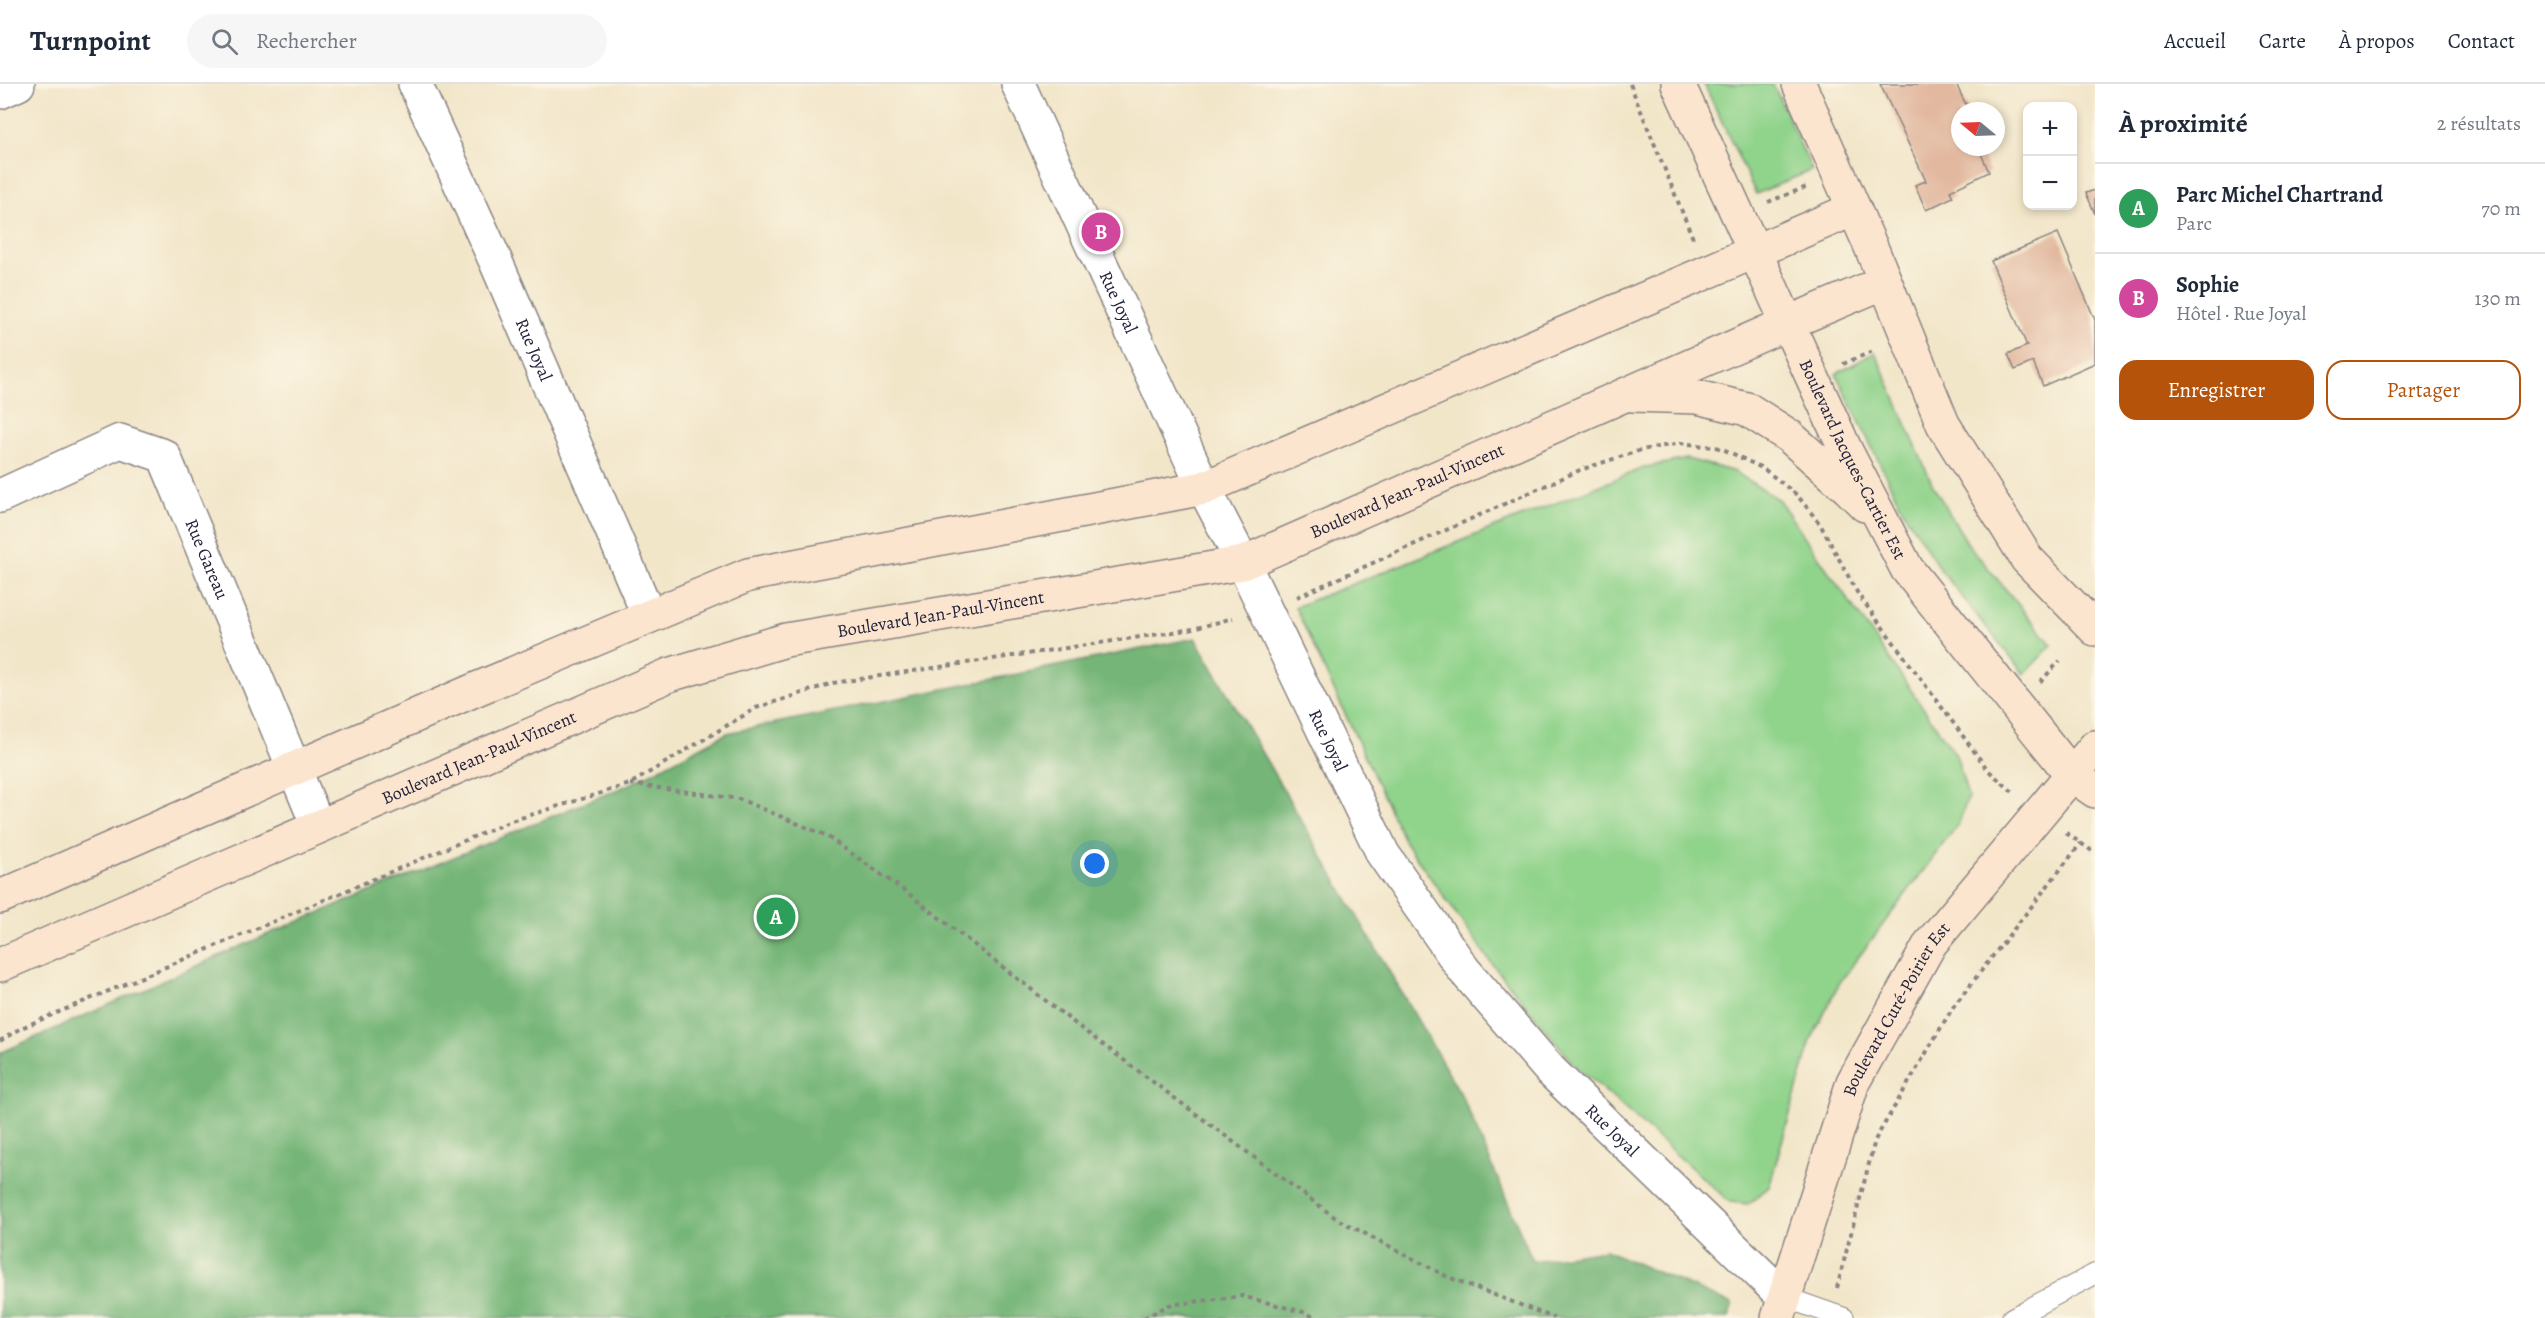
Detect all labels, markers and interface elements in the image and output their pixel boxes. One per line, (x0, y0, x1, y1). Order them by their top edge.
search box (187, 14, 607, 68)
text: Turnpoint (30, 22, 151, 60)
icon: search (208, 25, 241, 58)
text: Rechercher (256, 26, 357, 56)
text: Accueil (2164, 27, 2226, 55)
text: Carte (2259, 27, 2306, 55)
text: À propos (2339, 27, 2415, 55)
text: Contact (2448, 27, 2515, 55)
north arrow (1951, 102, 2005, 156)
map controls (2023, 102, 2077, 210)
button: + (2023, 102, 2077, 156)
text: À proximité (2119, 106, 2248, 141)
text: 2 résultats (2437, 110, 2521, 137)
button: − (2023, 156, 2077, 210)
text: Parc Michel Chartrand (2176, 180, 2383, 210)
text: A (2132, 195, 2145, 222)
text: 70 m (2481, 195, 2521, 222)
pin: B (1082, 210, 1120, 254)
text: Parc (2176, 210, 2212, 237)
street label: Rue Joyal (1094, 267, 1143, 338)
text: Sophie (2176, 270, 2239, 300)
text: B (2132, 285, 2145, 312)
text: 130 m (2475, 285, 2521, 312)
text: Hôtel · Rue Joyal (2176, 300, 2307, 327)
street label: Rue Joyal (510, 314, 558, 385)
street label: Boulevard Jacques-Cartier Est (1794, 355, 1912, 564)
button: Enregistrer (2119, 360, 2314, 420)
button: Partager (2326, 360, 2521, 420)
street label: Boulevard Jean-Paul-Vincent (1306, 437, 1508, 544)
street label: Rue Gareau (179, 515, 234, 603)
street label: Boulevard Jean-Paul-Vincent (835, 585, 1046, 643)
street label: Boulevard Jean-Paul-Vincent (378, 705, 580, 810)
street label: Rue Joyal (1303, 705, 1354, 776)
your location (1080, 849, 1109, 878)
pin: A (756, 894, 796, 940)
street label: Boulevard Curé-Poirier Est (1837, 917, 1955, 1099)
street label: Rue Joyal (1580, 1098, 1645, 1162)

